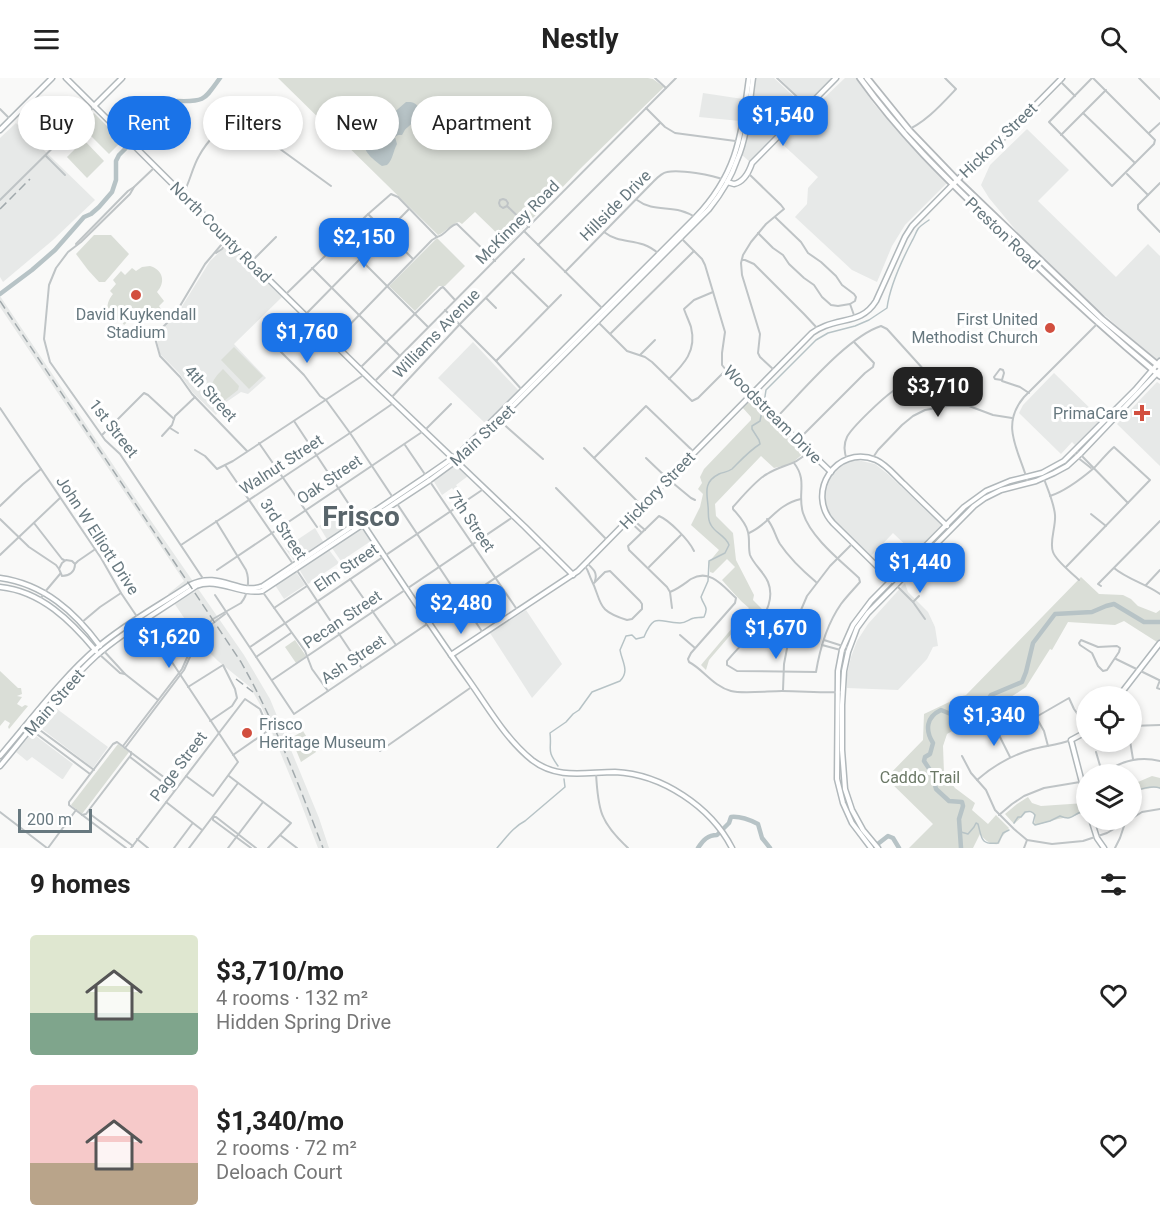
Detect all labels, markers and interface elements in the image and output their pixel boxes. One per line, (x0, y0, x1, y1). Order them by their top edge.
icon: menu (30, 23, 63, 56)
text: Nestly (541, 23, 619, 55)
icon: search (1097, 23, 1130, 56)
chip: Buy (18, 96, 95, 150)
chip: Rent (107, 96, 191, 150)
chip: Filters (203, 96, 303, 150)
chip: New (315, 96, 399, 150)
chip: Apartment (411, 96, 552, 150)
pin: $1,540 (734, 96, 832, 147)
street label: Hickory Street (956, 99, 1041, 182)
text: $1,540 (752, 103, 814, 127)
street label: Hillside Drive (576, 166, 655, 245)
street label: McKinney Road (472, 177, 563, 268)
street label: North County Road (166, 178, 275, 287)
street label: Preston Road (962, 193, 1044, 273)
pin: $2,150 (315, 218, 413, 269)
text: $2,150 (333, 225, 395, 249)
street label: Williams Avenue (389, 285, 484, 382)
marker: David Kuykendall Stadium (129, 288, 143, 302)
place label: David Kuykendall Stadium (76, 305, 196, 342)
place label: First United Methodist Church (911, 310, 1038, 347)
pin: $1,760 (258, 313, 356, 364)
text: $1,760 (276, 320, 338, 344)
marker: First United Methodist Church (1043, 321, 1057, 335)
street label: 4th Street (180, 361, 241, 425)
street label: Woodstream Drive (720, 361, 826, 467)
pin: $3,710 (889, 367, 987, 418)
text: $3,710 (907, 374, 969, 398)
street label: 1st Street (85, 395, 142, 461)
street label: Main Street (446, 401, 519, 470)
place label: PrimaCare (1053, 404, 1128, 423)
marker: PrimaCare (1133, 404, 1151, 422)
street label: Walnut Street (236, 430, 327, 498)
street label: Hickory Street (616, 448, 699, 533)
street label: Oak Street (293, 451, 365, 508)
street label: John W Elliott Drive (52, 472, 143, 598)
street label: 7th Street (444, 487, 499, 555)
street label: 3rd Street (256, 495, 311, 563)
district label: Frisco (322, 500, 400, 533)
street label: Elm Street (311, 539, 382, 596)
pin: $1,440 (871, 543, 969, 594)
text: $1,440 (889, 550, 951, 574)
pin: $2,480 (412, 584, 510, 635)
street label: Pecan Street (299, 586, 385, 653)
text: $2,480 (430, 591, 492, 615)
pin: $1,670 (727, 609, 825, 660)
text: $1,670 (745, 616, 807, 640)
pin: $1,620 (120, 618, 218, 669)
text: $1,620 (138, 625, 200, 649)
street label: Ash Street (317, 631, 389, 688)
street label: Main Street (20, 665, 88, 739)
map controls (1076, 686, 1142, 830)
button: locate (1076, 686, 1142, 752)
pin: $1,340 (945, 696, 1043, 747)
text: $1,340 (963, 703, 1025, 727)
place label: Frisco Heritage Museum (259, 715, 386, 752)
marker: Frisco Heritage Museum (240, 726, 254, 740)
street label: Page Street (146, 728, 211, 805)
button: layers (1076, 764, 1142, 830)
park label: Caddo Trail (880, 768, 960, 787)
scale bar (18, 806, 92, 834)
text: 200 m (27, 810, 72, 829)
icon: filters (1097, 868, 1130, 901)
text: 9 homes (30, 869, 131, 899)
text: $3,710/mo (216, 956, 344, 986)
icon: home (78, 959, 150, 1031)
icon: heart (1097, 979, 1130, 1012)
text: 4 rooms · 132 m² (216, 986, 368, 1010)
text: Hidden Spring Drive (216, 1010, 391, 1034)
text: $1,340/mo (216, 1106, 344, 1136)
icon: home (78, 1109, 150, 1181)
icon: heart (1097, 1129, 1130, 1162)
text: 2 rooms · 72 m² (216, 1136, 357, 1160)
text: Deloach Court (216, 1160, 343, 1184)

